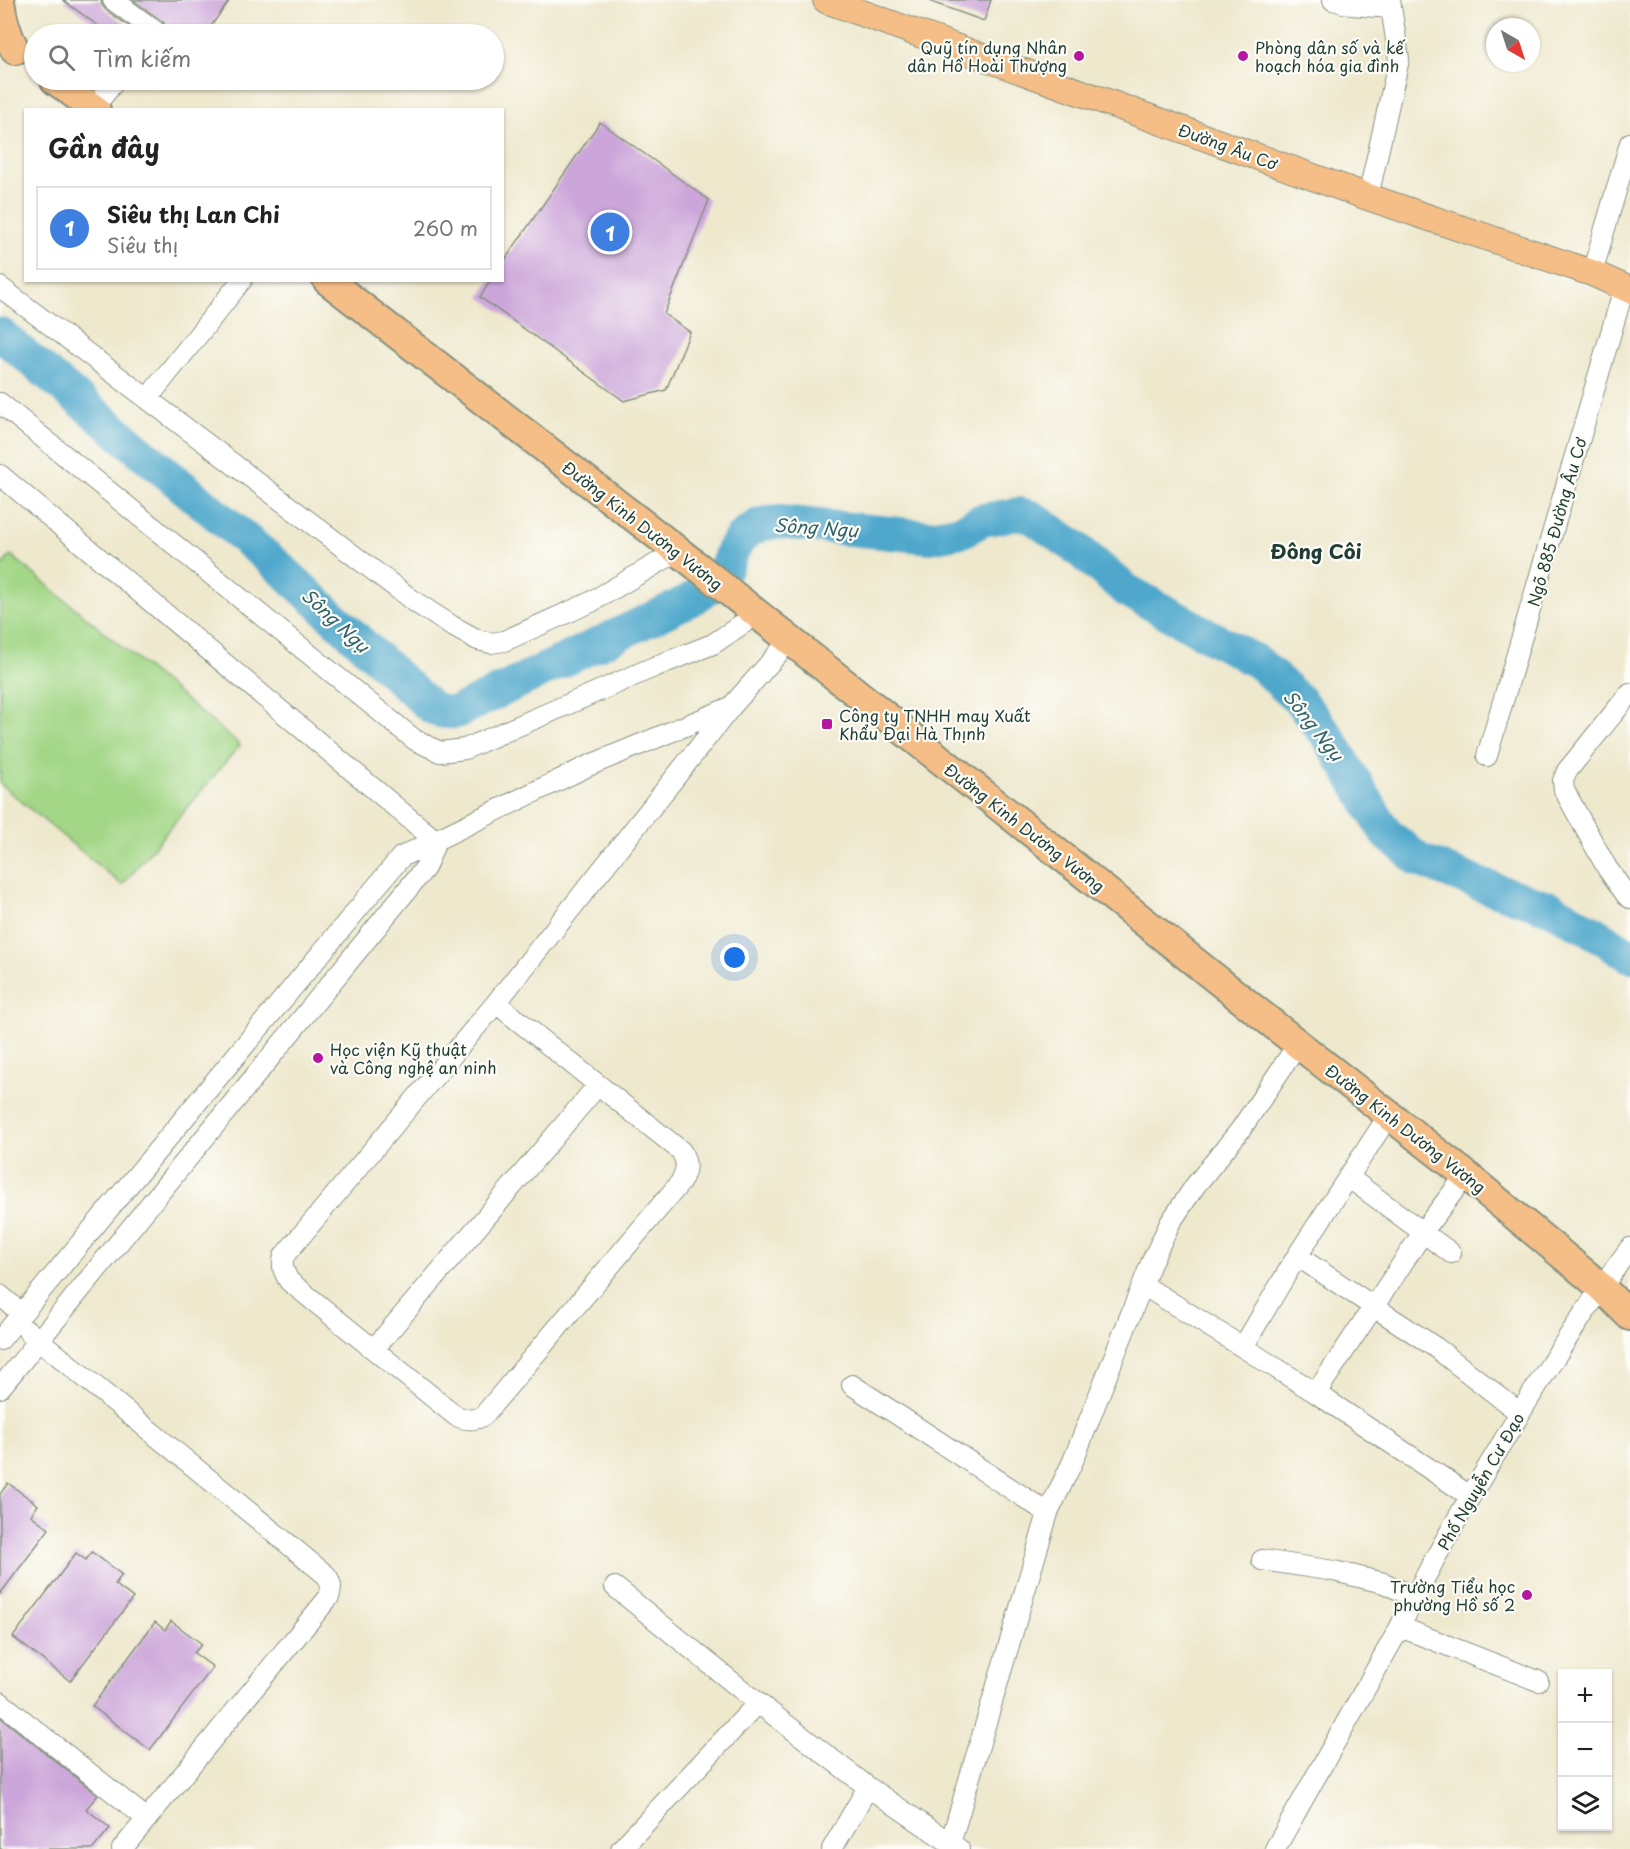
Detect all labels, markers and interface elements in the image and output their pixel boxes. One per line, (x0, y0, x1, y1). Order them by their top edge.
north arrow (1486, 18, 1540, 72)
search box (24, 24, 504, 90)
place label: Quỹ tín dụng Nhân dân Hồ Hoài Thượng (907, 35, 1067, 77)
place label: Phòng dân số và kế hoạch hóa gia đình (1255, 35, 1406, 77)
icon: search (45, 41, 78, 74)
text: Tìm kiếm (93, 41, 191, 74)
marker: Quỹ tín dụng Nhân dân Hồ Hoài Thượng (1072, 49, 1086, 63)
marker: Phòng dân số và kế hoạch hóa gia đình (1236, 49, 1250, 63)
street label: Đường Âu Cơ (1175, 117, 1282, 175)
text: Gần đây (48, 128, 160, 167)
text: Siêu thị Lan Chi (107, 197, 280, 230)
pin: 1 (590, 210, 630, 254)
text: 1 (65, 213, 74, 243)
text: 260 m (413, 213, 478, 243)
text: Siêu thị (107, 230, 178, 260)
street label: Ngõ 885 Đường Âu Cơ (1520, 434, 1592, 609)
street label: Đường Kinh Dương Vương (558, 455, 728, 595)
water label: Sông Ngụ (773, 511, 860, 543)
district label: Đông Côi (1270, 536, 1362, 566)
water label: Sông Ngụ (296, 582, 377, 659)
water label: Sông Ngụ (1278, 684, 1351, 767)
place label: Công ty TNHH may Xuất Khẩu Đại Hà Thịnh (839, 703, 1031, 745)
marker: Công ty TNHH may Xuất Khẩu Đại Hà Thịnh (820, 717, 834, 731)
street label: Đường Kinh Dương Vương (940, 757, 1110, 897)
your location (720, 943, 749, 972)
place label: Học viện Kỹ thuật và Công nghệ an ninh (330, 1037, 496, 1079)
marker: Học viện Kỹ thuật và Công nghệ an ninh (311, 1051, 325, 1065)
street label: Đường Kinh Dương Vương (1321, 1058, 1491, 1198)
street label: Phố Nguyễn Cư Đạo (1431, 1408, 1529, 1554)
place label: Trường Tiểu học phường Hồ số 2 (1390, 1574, 1515, 1616)
marker: Trường Tiểu học phường Hồ số 2 (1520, 1588, 1534, 1602)
map controls (1558, 1669, 1612, 1831)
button: + (1558, 1669, 1612, 1723)
button: − (1558, 1723, 1612, 1777)
button: layers (1558, 1777, 1612, 1831)

